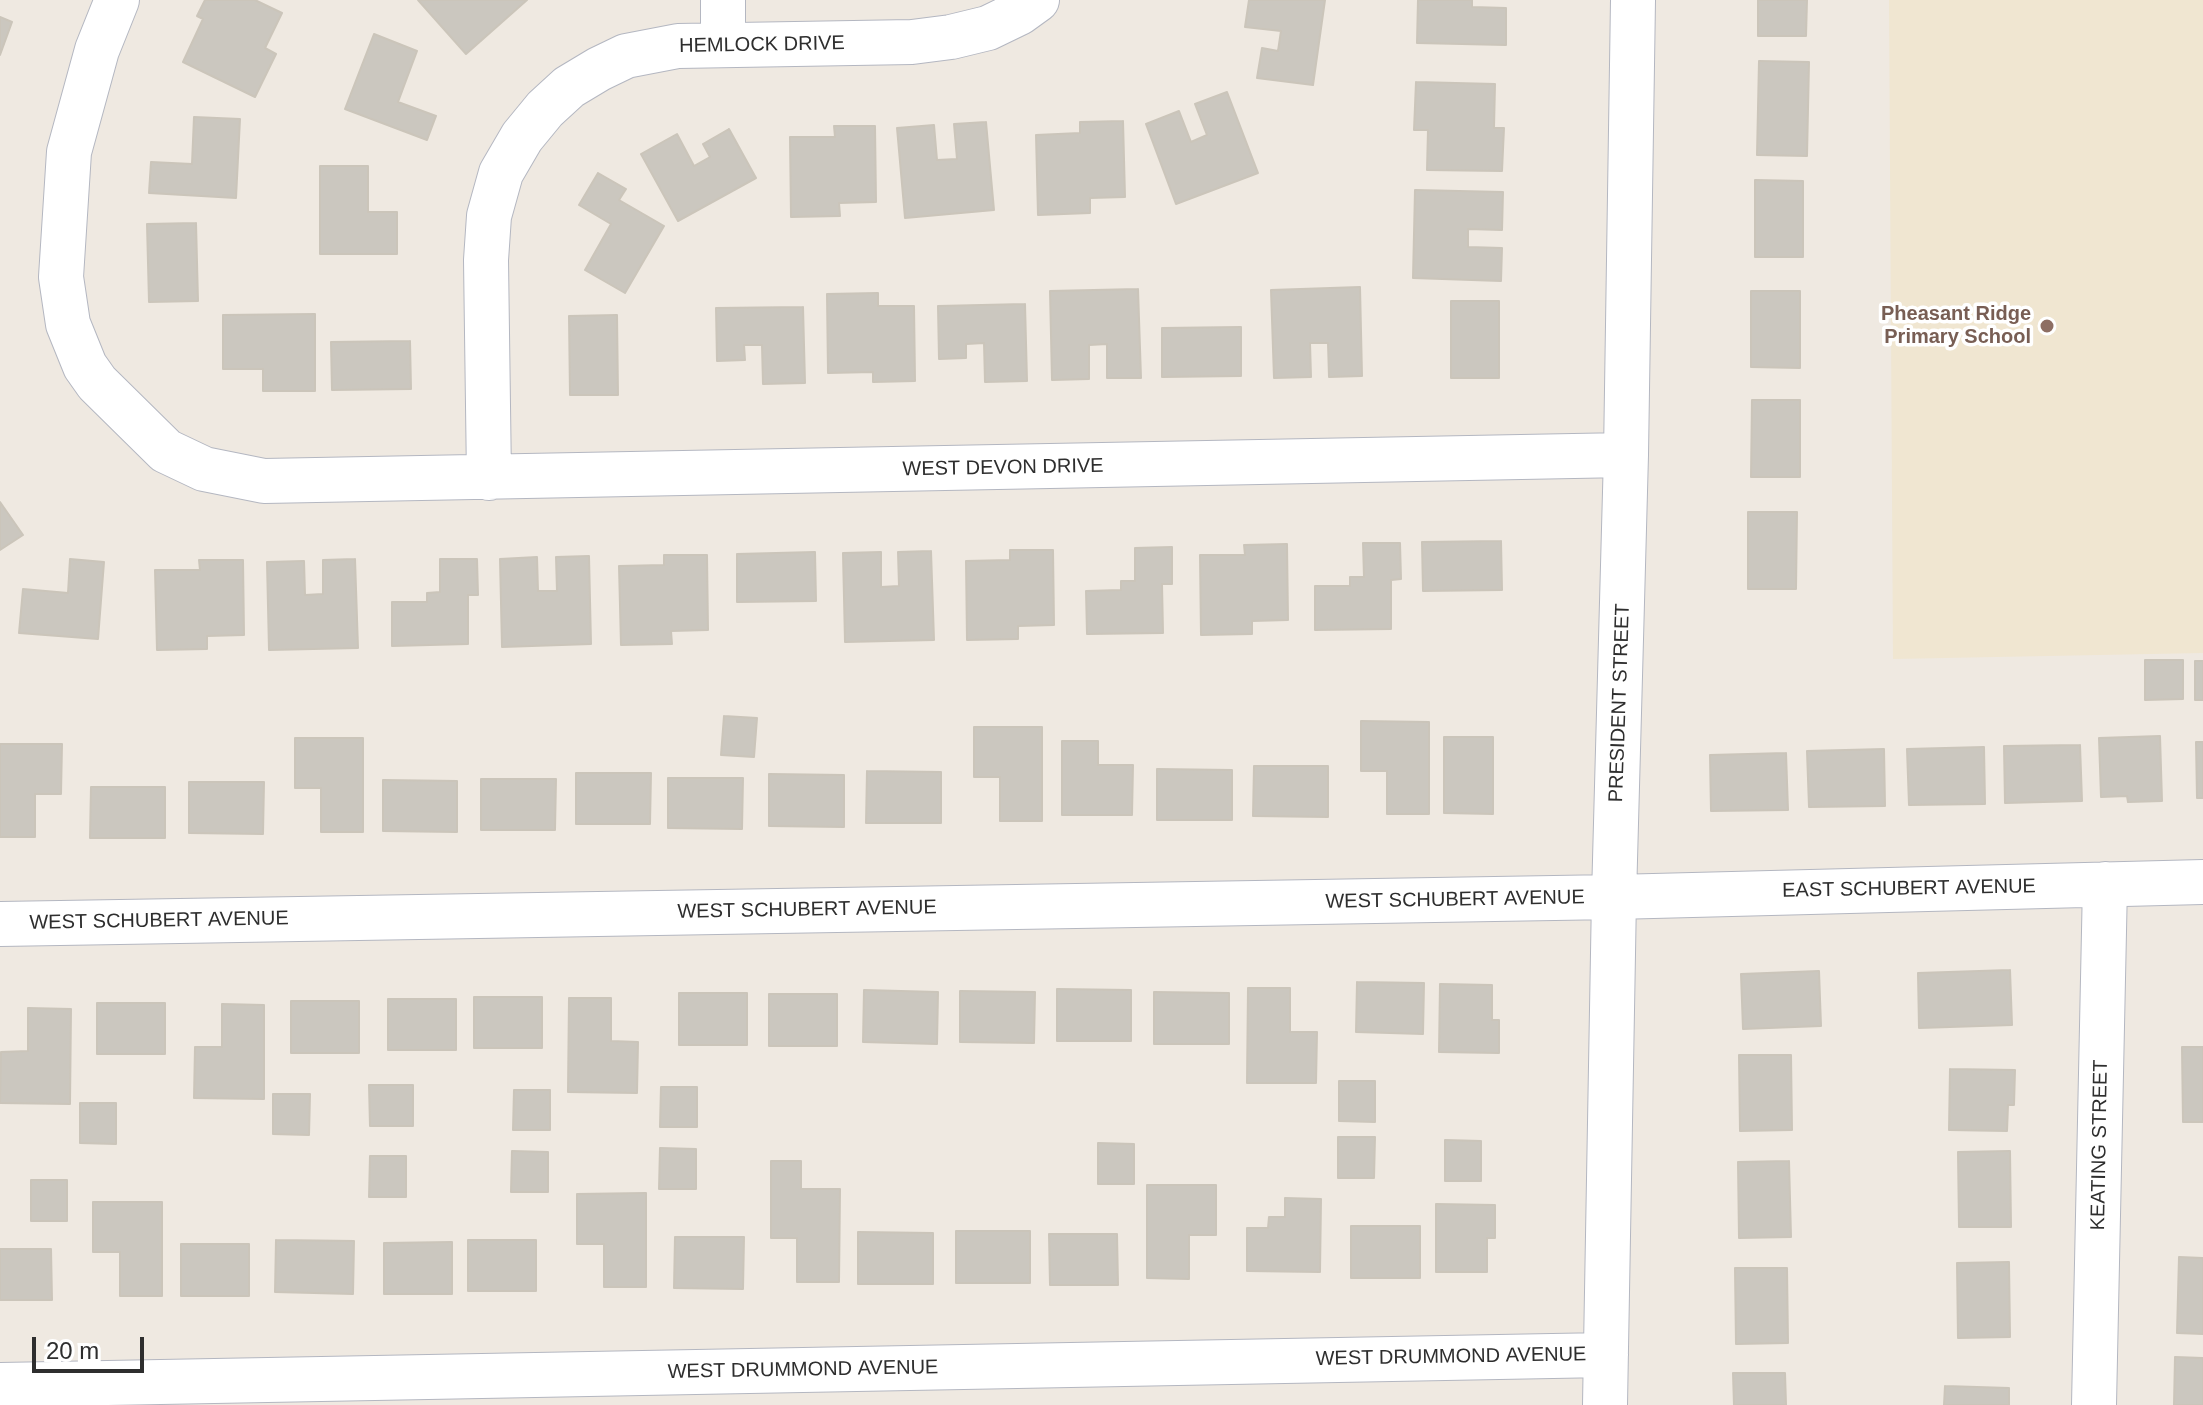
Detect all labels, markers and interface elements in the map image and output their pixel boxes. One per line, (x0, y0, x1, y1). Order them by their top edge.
street label: HEMLOCK DRIVE (679, 32, 845, 58)
place label: Pheasant Ridge Primary School (1881, 302, 2031, 349)
marker: Pheasant Ridge Primary School (2038, 317, 2056, 335)
street label: WEST DEVON DRIVE (902, 454, 1104, 482)
street label: PRESIDENT STREET (1605, 603, 1635, 803)
street label: EAST SCHUBERT AVENUE (1782, 875, 2036, 903)
street label: WEST SCHUBERT AVENUE (1325, 886, 1585, 914)
street label: WEST SCHUBERT AVENUE (677, 896, 937, 924)
street label: WEST SCHUBERT AVENUE (29, 907, 289, 935)
street label: KEATING STREET (2087, 1059, 2113, 1231)
scale bar (36, 1321, 148, 1371)
text: 20 m (46, 1337, 99, 1364)
street label: WEST DRUMMOND AVENUE (1315, 1343, 1587, 1371)
street label: WEST DRUMMOND AVENUE (667, 1356, 939, 1384)

